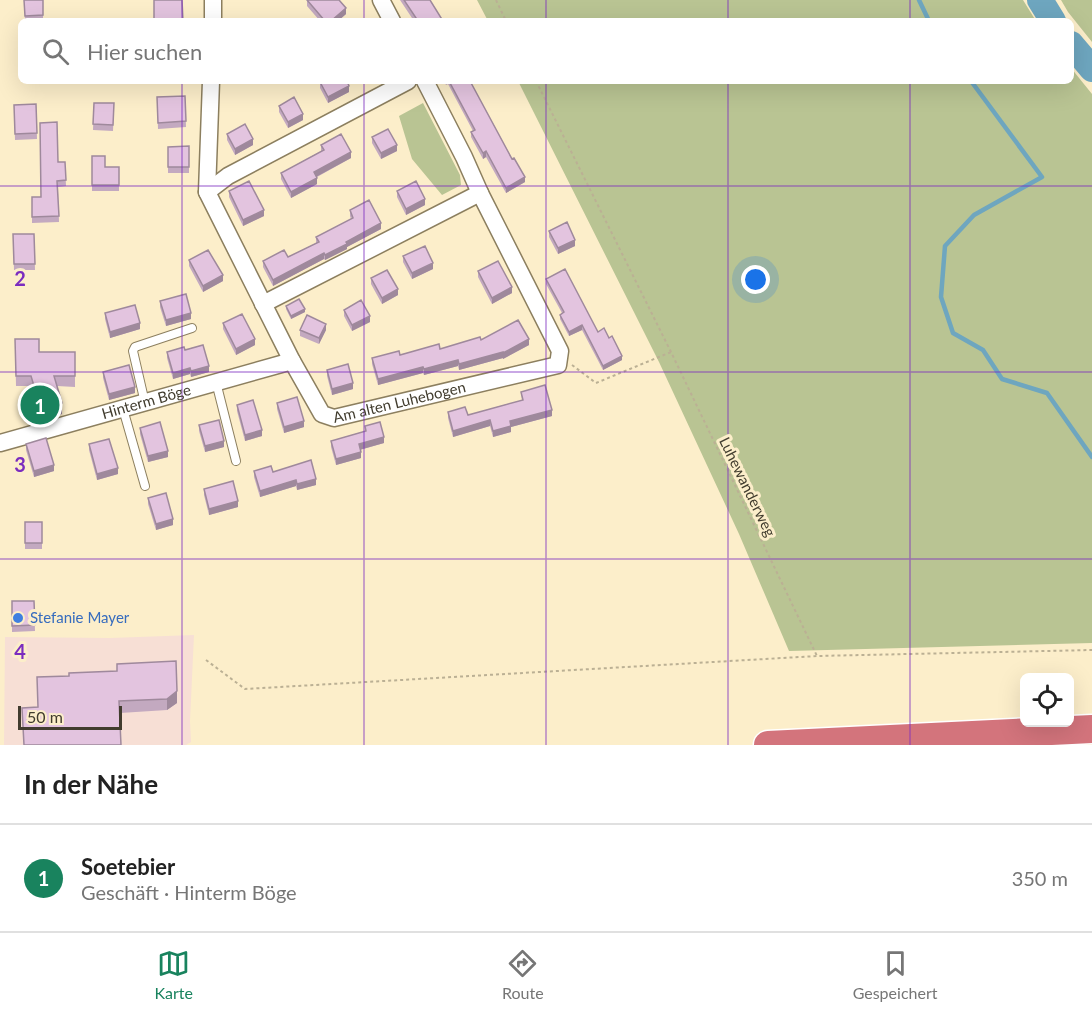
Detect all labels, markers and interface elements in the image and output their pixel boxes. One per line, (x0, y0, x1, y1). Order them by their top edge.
search box (18, 18, 1074, 84)
icon: search (39, 35, 72, 68)
text: Hier suchen (87, 38, 202, 65)
your location (741, 265, 770, 294)
text: 2 (14, 266, 26, 290)
street label: Am alten Luhebogen (331, 377, 467, 426)
street label: Hinterm Böge (99, 380, 193, 422)
pin: 1 (20, 382, 60, 428)
street label: Luhewanderweg (716, 434, 780, 539)
text: 3 (14, 452, 26, 476)
place label: Stefanie Mayer (30, 608, 130, 626)
marker: Stefanie Mayer (11, 611, 25, 625)
text: 4 (14, 639, 26, 663)
map controls (1020, 673, 1074, 727)
button: locate (1020, 673, 1074, 727)
scale bar (18, 703, 122, 730)
text: 50 m (27, 707, 63, 726)
text: In der Nähe (24, 768, 158, 800)
text: Soetebier (81, 853, 175, 880)
text: 1 (38, 866, 49, 890)
text: 350 m (1012, 866, 1068, 890)
text: Geschäft · Hinterm Böge (81, 880, 297, 904)
tab: Karte (155, 947, 193, 1002)
tab: Route (502, 947, 544, 1002)
tab: Gespeichert (853, 947, 937, 1002)

